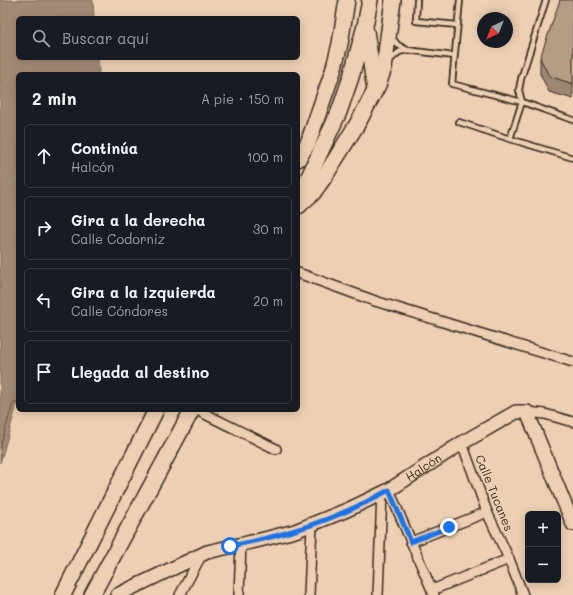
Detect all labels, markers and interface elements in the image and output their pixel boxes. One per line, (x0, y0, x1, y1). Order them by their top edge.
north arrow (477, 12, 513, 48)
search box (16, 16, 300, 60)
icon: search (30, 27, 52, 49)
text: Buscar aquí (62, 28, 149, 48)
text: 2 min (32, 87, 77, 109)
text: A pie · 150 m (201, 90, 284, 107)
text: Continúa (71, 138, 138, 158)
icon: ahead (33, 145, 55, 167)
text: 100 m (247, 148, 283, 165)
text: Halcón (71, 158, 114, 175)
text: Gira a la derecha (71, 210, 205, 230)
icon: right (33, 217, 55, 239)
text: 30 m (253, 220, 283, 237)
text: Calle Codorniz (71, 230, 165, 247)
text: Gira a la izquierda (71, 282, 216, 302)
icon: left (33, 289, 55, 311)
text: 20 m (253, 292, 283, 309)
text: Calle Cóndores (71, 302, 168, 319)
icon: arrive (33, 361, 55, 383)
text: Llegada al destino (71, 362, 209, 382)
street label: Halcón (402, 449, 444, 484)
street label: Calle Tucanes (472, 452, 518, 533)
map controls (525, 511, 561, 583)
button: + (525, 511, 561, 547)
route end (440, 518, 458, 536)
route start (221, 537, 239, 555)
button: − (525, 547, 561, 583)

